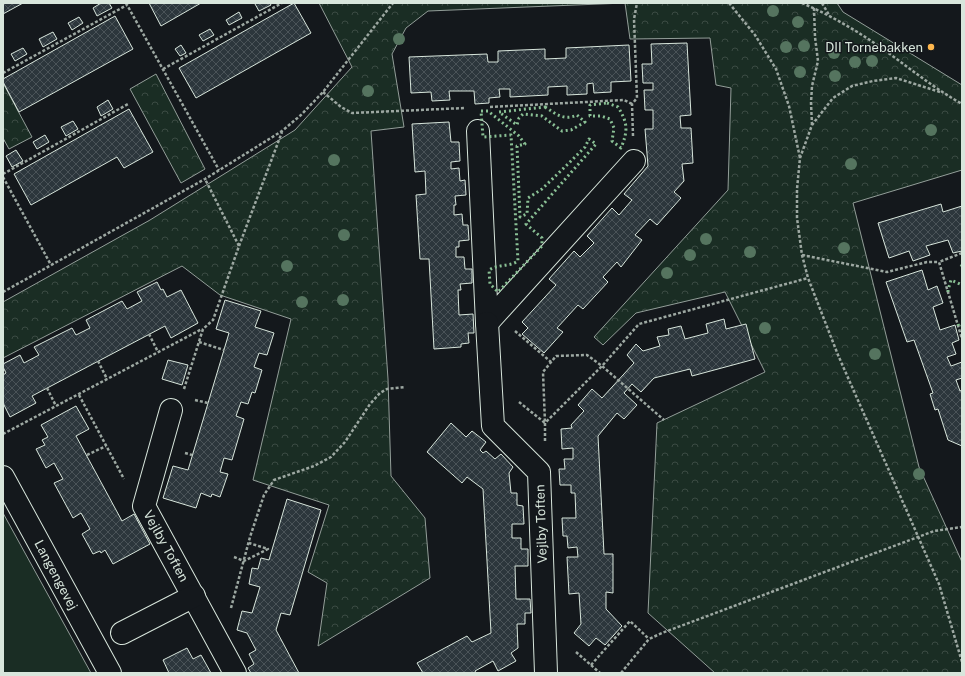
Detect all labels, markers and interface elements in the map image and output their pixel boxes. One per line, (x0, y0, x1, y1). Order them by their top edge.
place label: DII Tornebakken (825, 40, 923, 55)
marker: DII Tornebakken (926, 42, 936, 52)
street label: Vejlby Toften (532, 484, 550, 564)
street label: Vejlby Toften (140, 508, 192, 584)
street label: Langengevej (31, 537, 81, 613)

